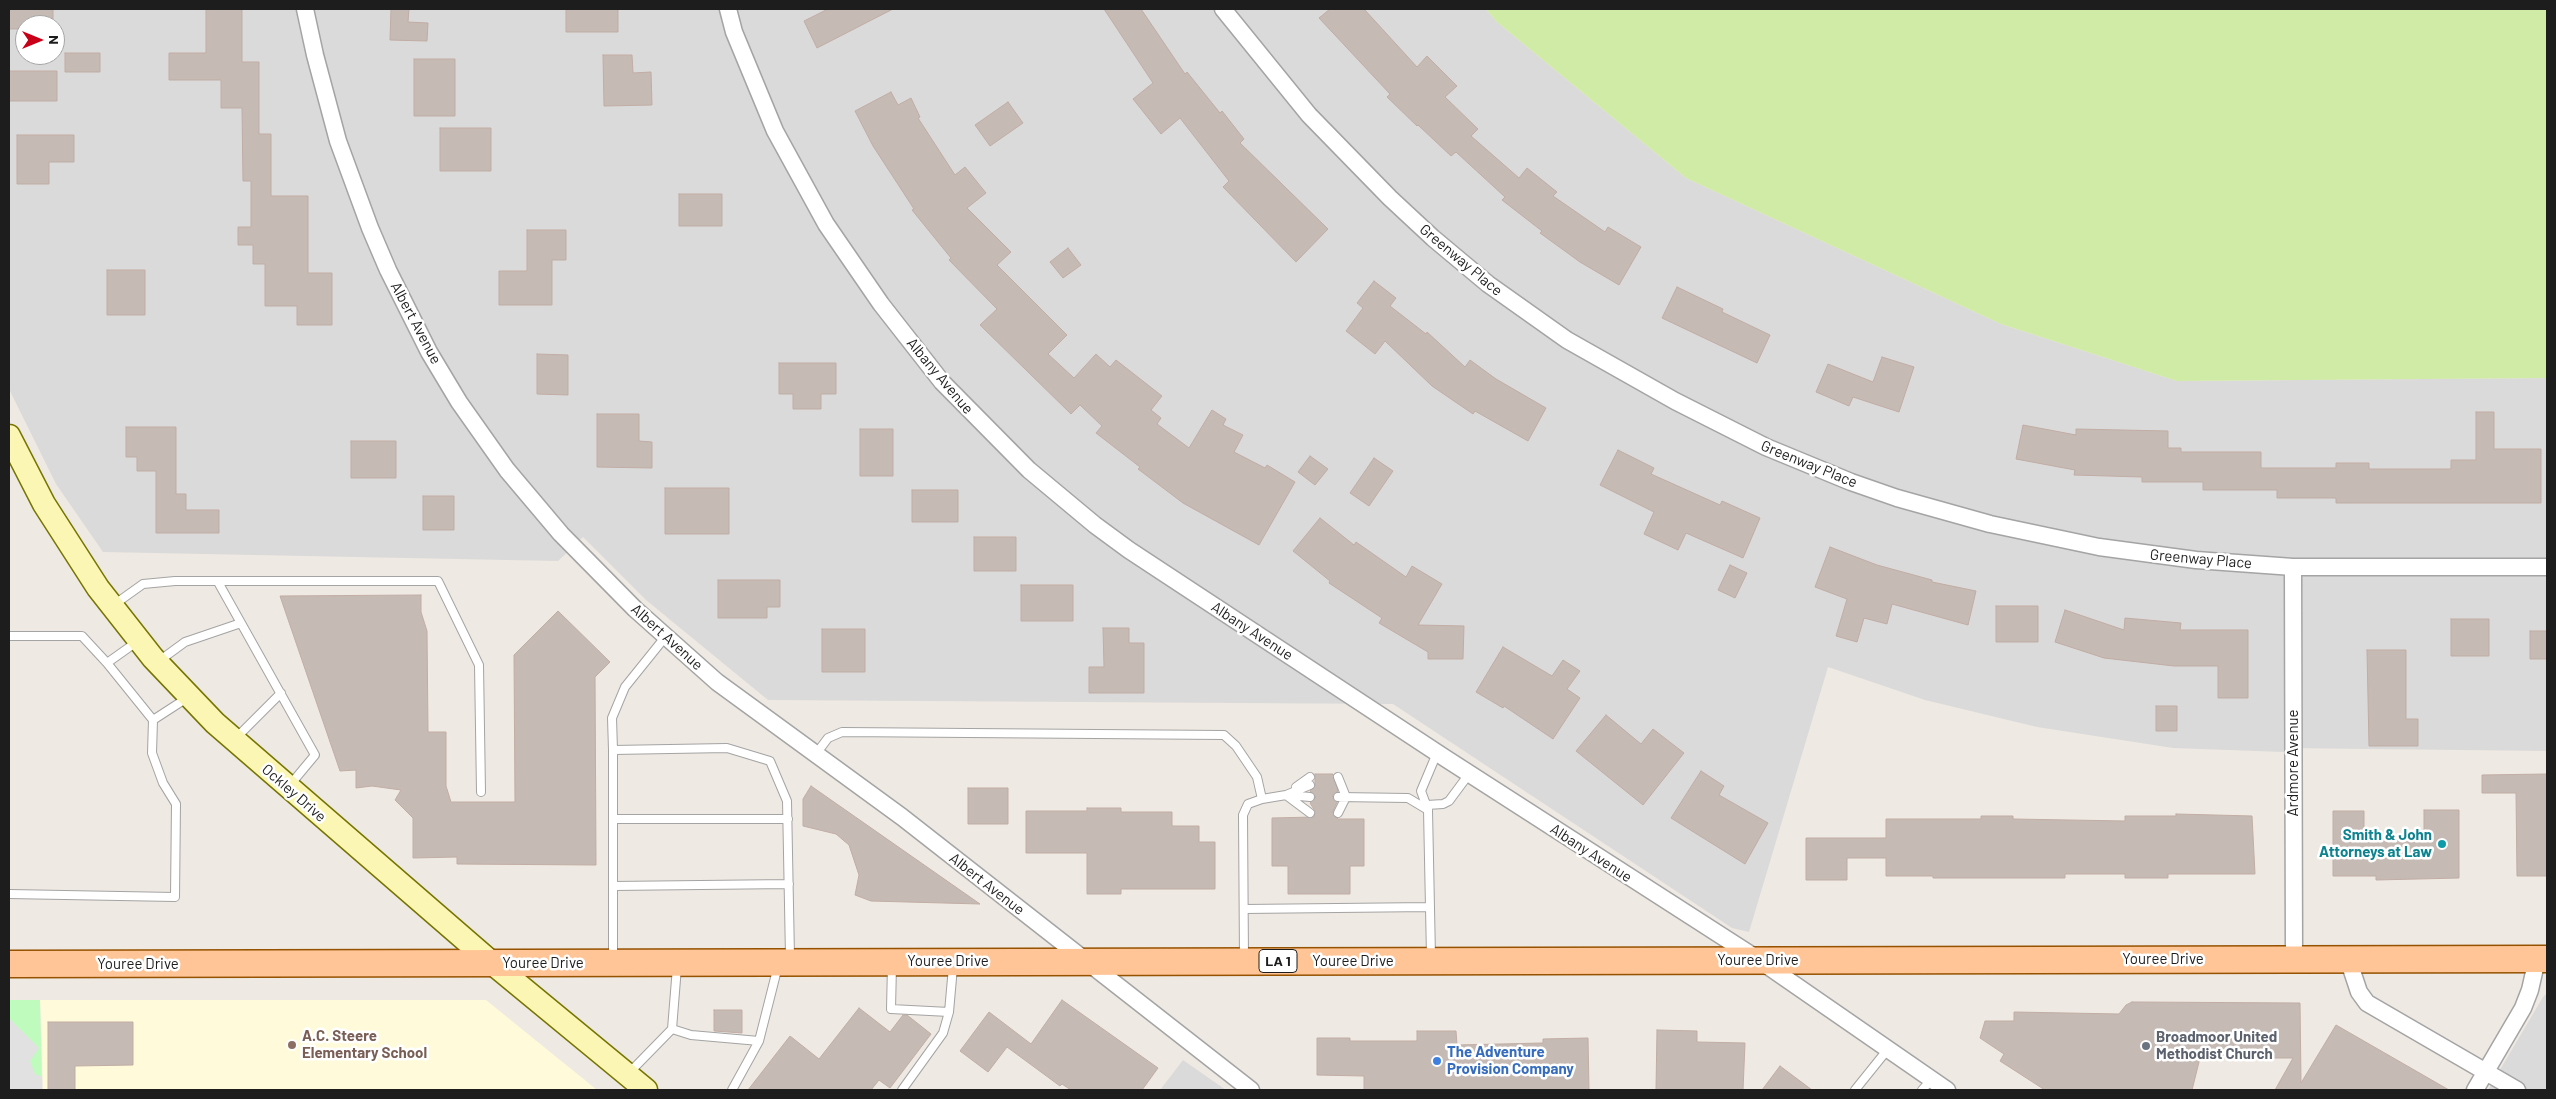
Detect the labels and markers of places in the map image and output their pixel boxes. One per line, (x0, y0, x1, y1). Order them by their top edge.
place label: Smith & John Attorneys at Law (2319, 826, 2432, 861)
marker: Smith & John Attorneys at Law (2436, 838, 2448, 850)
place label: A.C. Steere Elementary School (302, 1027, 427, 1062)
place label: Broadmoor United Methodist Church (2156, 1028, 2277, 1063)
marker: A.C. Steere Elementary School (286, 1039, 298, 1051)
marker: Broadmoor United Methodist Church (2140, 1040, 2152, 1052)
place label: The Adventure Provision Company (1447, 1043, 1574, 1078)
marker: The Adventure Provision Company (1431, 1055, 1443, 1067)

